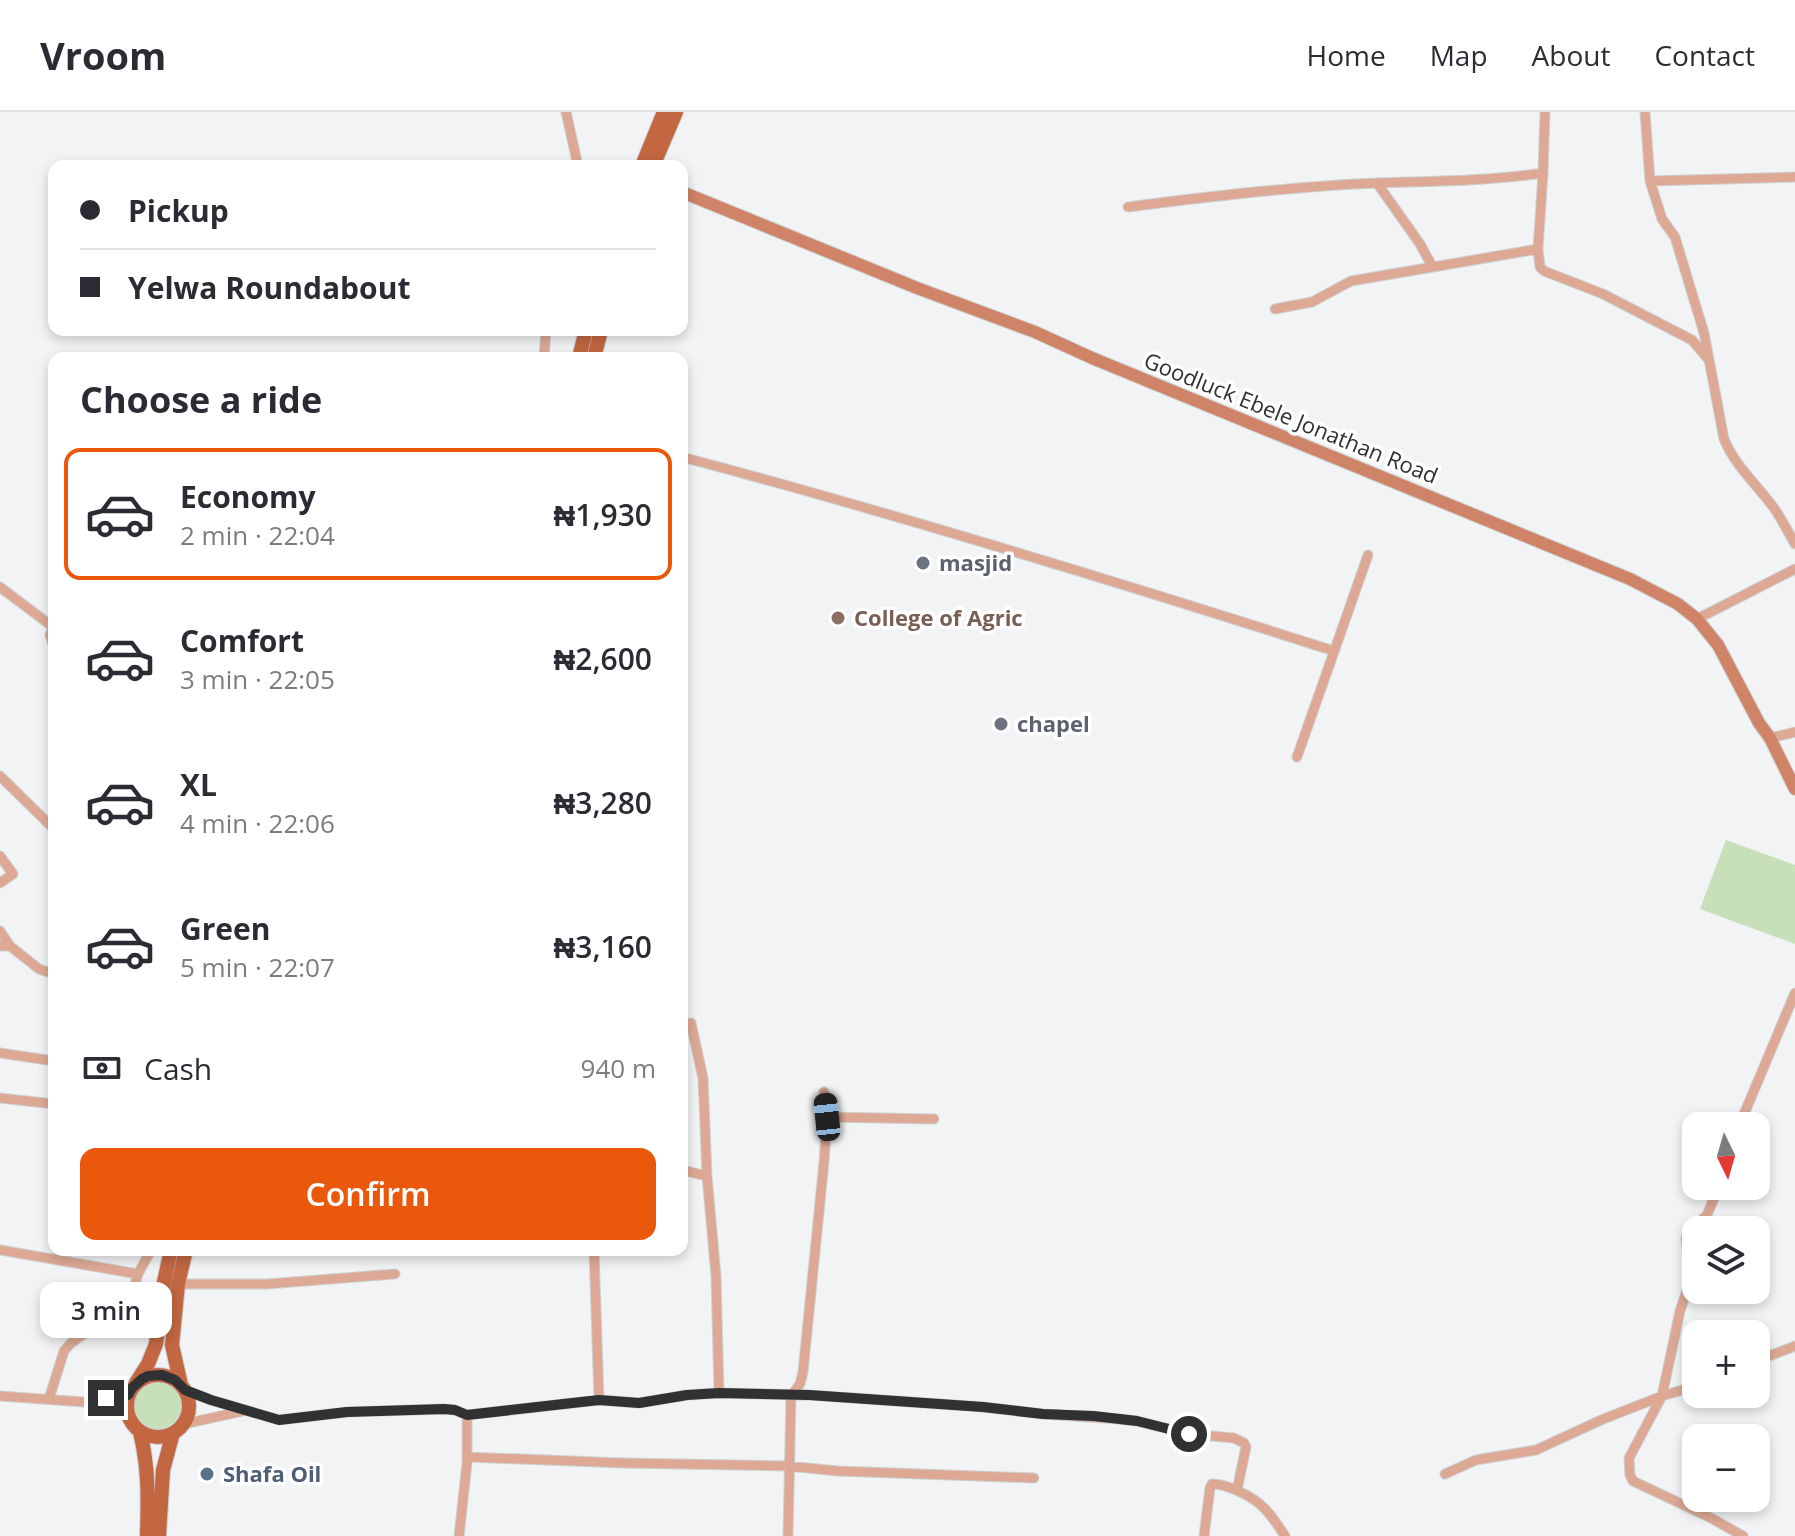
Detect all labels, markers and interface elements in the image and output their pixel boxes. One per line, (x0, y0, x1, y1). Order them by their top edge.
text: Vroom (40, 29, 166, 81)
text: Home (1307, 36, 1386, 74)
text: Map (1430, 36, 1488, 74)
text: About (1532, 36, 1610, 74)
text: Contact (1654, 36, 1755, 74)
text: Pickup (128, 190, 229, 231)
text: Yelwa Roundabout (128, 267, 410, 308)
street label: Goodluck Ebele Jonathan Road (1140, 344, 1443, 490)
text: Choose a ride (80, 375, 322, 424)
text: Economy (180, 476, 316, 517)
icon: car (84, 478, 156, 550)
text: ₦1,930 (554, 494, 652, 535)
text: 2 min · 22:04 (180, 517, 335, 553)
place label: masjid (939, 547, 1012, 577)
marker: masjid (914, 554, 932, 572)
place label: College of Agric (854, 602, 1023, 632)
marker: College of Agric (829, 609, 847, 627)
text: Comfort (180, 620, 304, 661)
icon: car (84, 622, 156, 694)
text: ₦2,600 (554, 638, 652, 679)
text: 3 min · 22:05 (180, 661, 335, 697)
place label: chapel (1017, 708, 1090, 738)
marker: chapel (992, 715, 1010, 733)
text: XL (180, 764, 217, 805)
icon: car (84, 766, 156, 838)
text: ₦3,280 (554, 782, 652, 823)
text: 4 min · 22:06 (180, 805, 335, 841)
text: Green (180, 908, 271, 949)
icon: car (84, 910, 156, 982)
text: ₦3,160 (554, 926, 652, 967)
text: 5 min · 22:07 (180, 949, 335, 985)
icon: cash (80, 1046, 124, 1090)
text: Cash (144, 1048, 212, 1089)
text: 940 m (581, 1050, 656, 1086)
car (813, 1092, 841, 1142)
north arrow (1682, 1112, 1770, 1200)
map controls (1682, 1112, 1770, 1512)
button: Confirm (80, 1148, 656, 1240)
button: layers (1682, 1216, 1770, 1304)
callout: 3 min (40, 1282, 172, 1338)
text: 3 min (71, 1292, 141, 1328)
button: + (1682, 1320, 1770, 1408)
route end (88, 1380, 124, 1416)
route start (1171, 1416, 1207, 1452)
button: − (1682, 1424, 1770, 1512)
place label: Shafa Oil (223, 1458, 321, 1488)
marker: Shafa Oil (198, 1465, 216, 1483)

